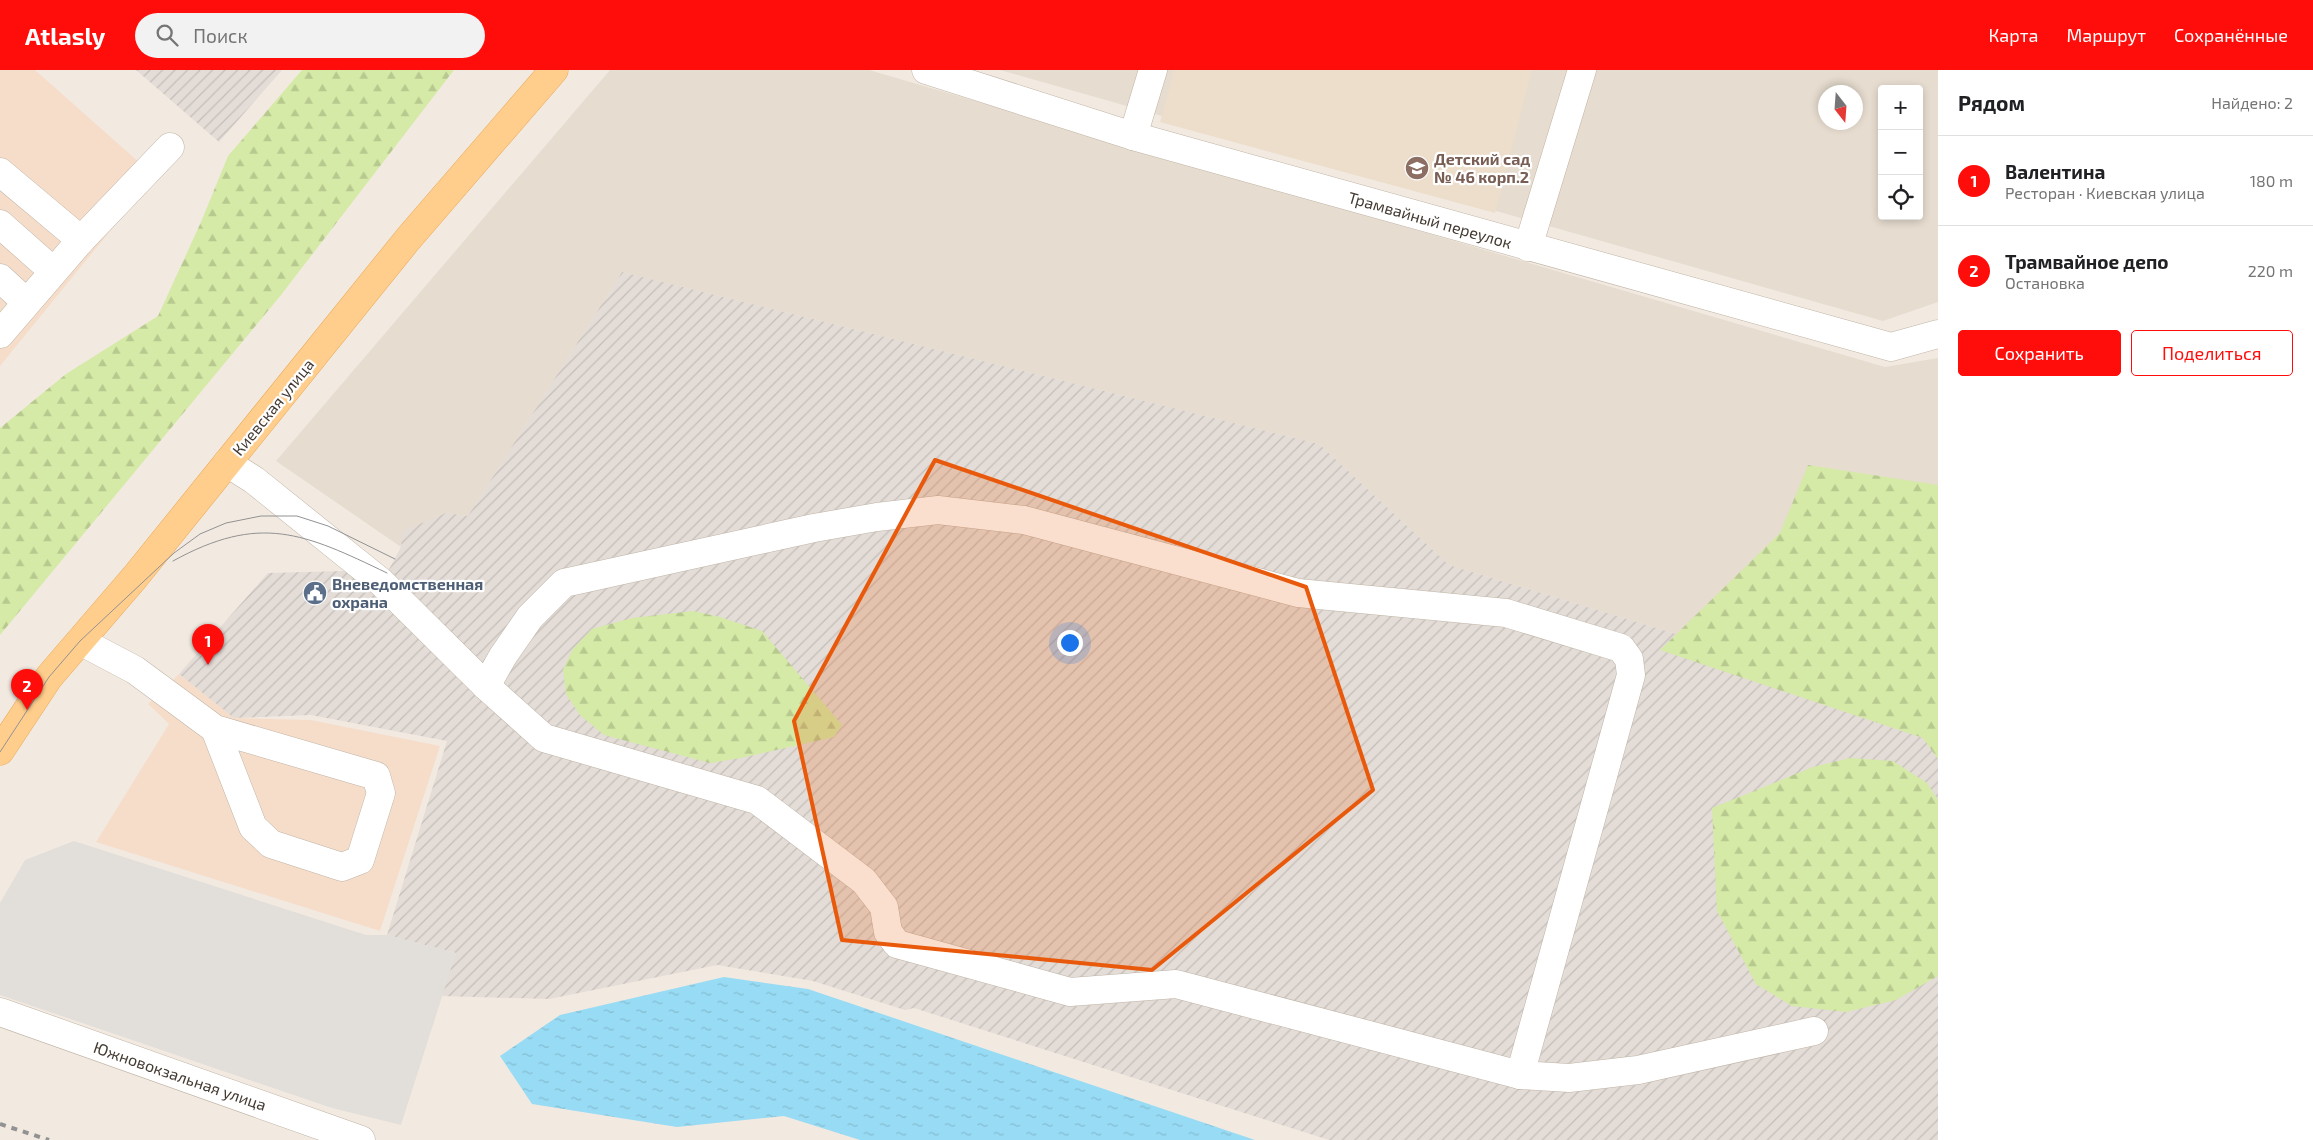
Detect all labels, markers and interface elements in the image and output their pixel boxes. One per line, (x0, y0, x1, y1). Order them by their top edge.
search box (135, 13, 485, 58)
text: Atlasly (25, 21, 105, 50)
icon: search (153, 21, 181, 49)
text: Поиск (193, 24, 248, 47)
text: Карта (1988, 24, 2038, 46)
text: Маршрут (2066, 24, 2146, 46)
text: Сохранённые (2174, 24, 2288, 46)
north arrow (1818, 85, 1863, 130)
map controls (1878, 85, 1923, 220)
button: + (1878, 85, 1923, 130)
text: Рядом (1958, 90, 2025, 115)
text: Найдено: 2 (2211, 93, 2293, 112)
button: − (1878, 130, 1923, 175)
place label: Детский сад № 46 корп.2 (1434, 149, 1530, 186)
school or university icon: Детский сад № 46 корп.2 (1404, 155, 1430, 181)
text: Валентина (2005, 160, 2105, 183)
text: 1 (1971, 171, 1977, 190)
text: 180 m (2250, 171, 2293, 190)
button: locate (1878, 175, 1923, 220)
text: Ресторан · Киевская улица (2005, 183, 2205, 202)
street label: Трамвайный переулок (1346, 187, 1515, 253)
text: Трамвайное депо (2005, 250, 2169, 273)
text: 2 (1969, 261, 1979, 280)
text: 220 m (2248, 261, 2293, 280)
text: Остановка (2005, 273, 2085, 292)
button: Сохранить (1958, 330, 2121, 376)
button: Поделиться (2131, 330, 2293, 376)
street label: Киевская улица (228, 355, 318, 459)
place label: Вневедомственная охрана (332, 574, 483, 611)
public building icon: Вневедомственная охрана (302, 580, 328, 606)
pin: 1 (192, 624, 224, 665)
your location (1057, 630, 1083, 656)
pin: 2 (11, 669, 43, 710)
street label: Южновокзальная улица (91, 1037, 269, 1115)

